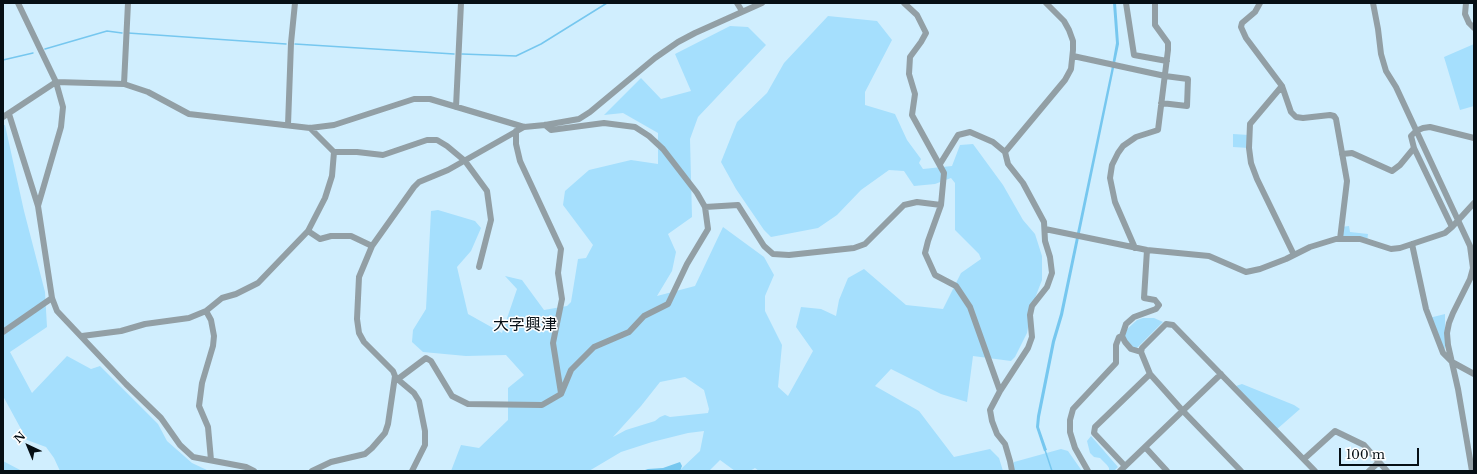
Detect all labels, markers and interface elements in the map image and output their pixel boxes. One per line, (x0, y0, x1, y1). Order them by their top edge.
district label: 大字興津 (493, 315, 557, 335)
north arrow (8, 426, 48, 466)
text: N (11, 429, 28, 446)
scale bar (1341, 440, 1421, 466)
text: 100 m (1346, 447, 1385, 462)

